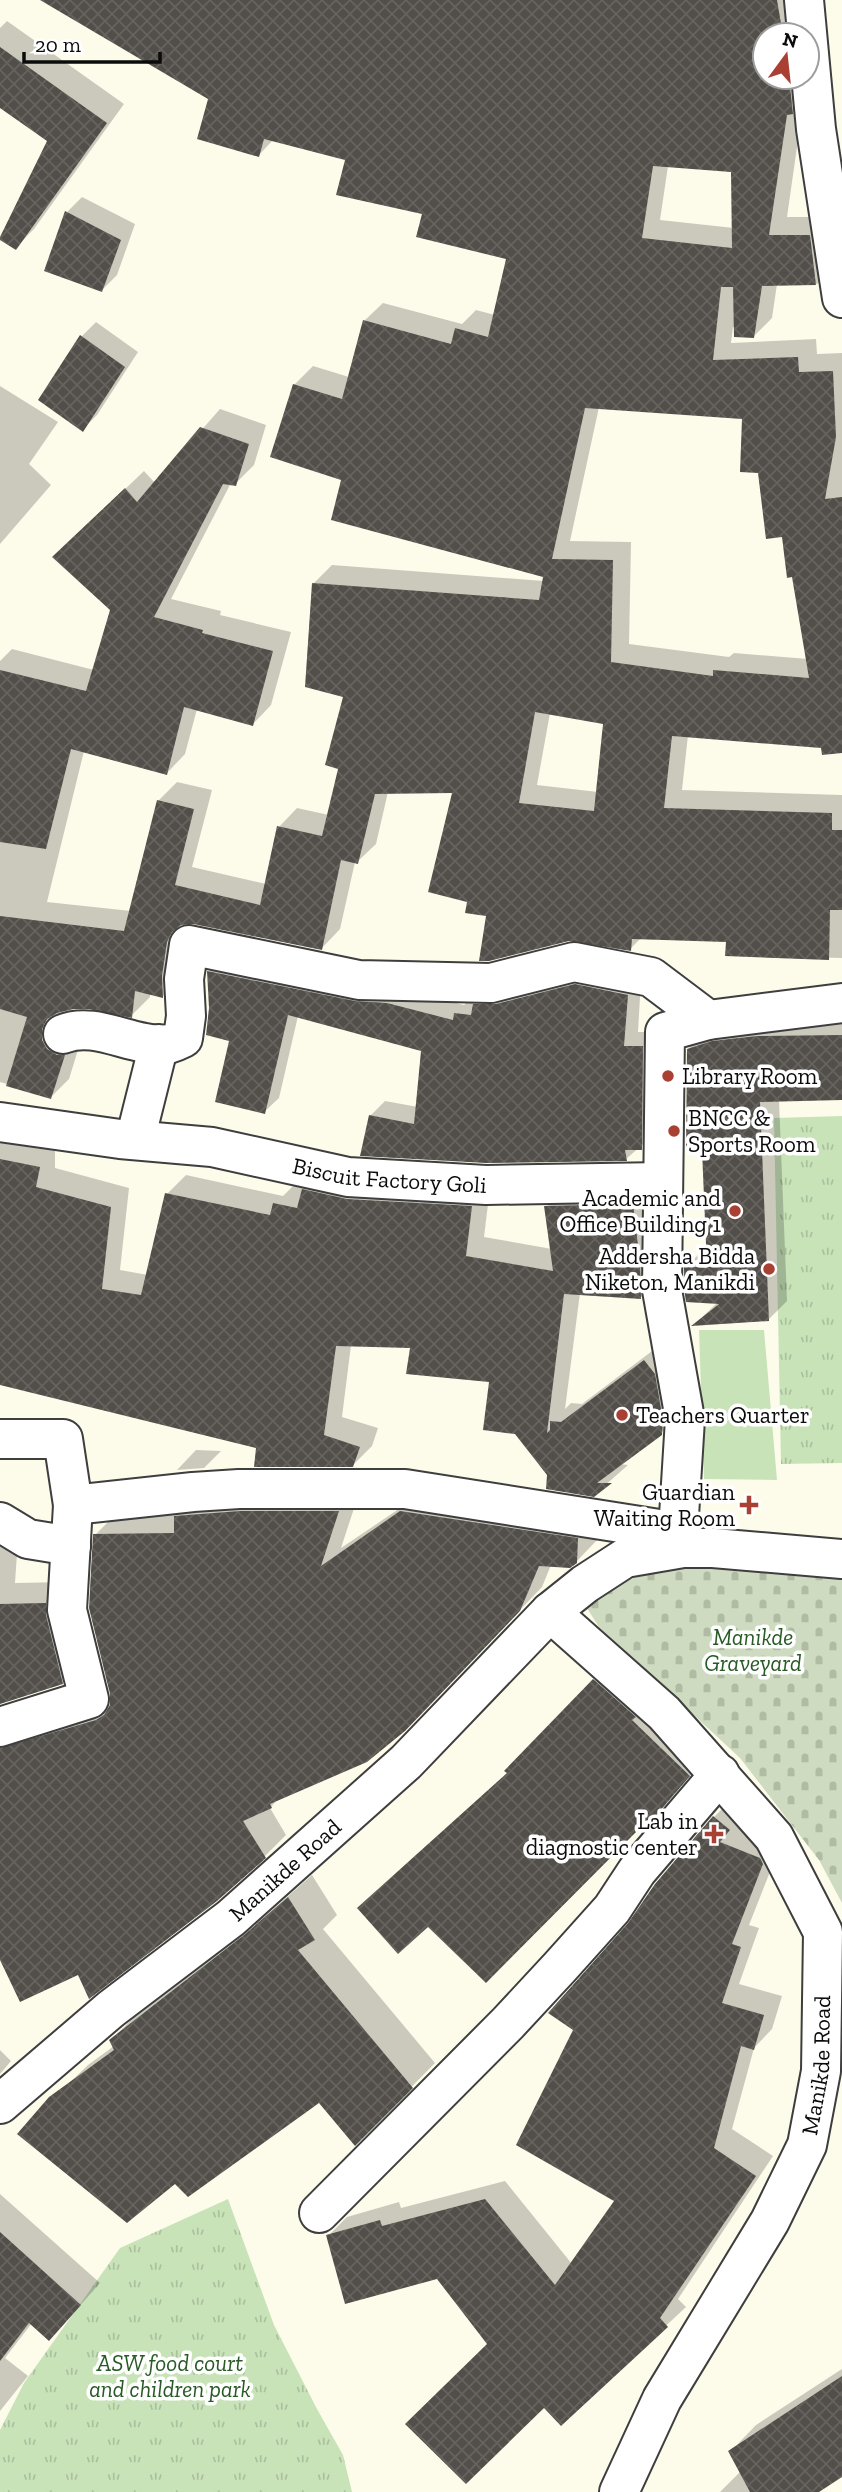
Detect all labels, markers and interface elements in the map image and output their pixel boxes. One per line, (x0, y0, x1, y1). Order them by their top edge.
scale bar (24, 21, 161, 65)
north arrow (751, 21, 821, 91)
text: N (780, 27, 800, 53)
text: 20 m (35, 32, 81, 57)
place label: Library Room (682, 1062, 818, 1090)
marker: Library Room (660, 1068, 676, 1084)
place label: BNCC & Sports Room (688, 1104, 816, 1158)
marker: BNCC & Sports Room (666, 1123, 682, 1139)
street label: Biscuit Factory Goli (290, 1151, 487, 1199)
place label: Academic and Office Building 1 (559, 1184, 721, 1238)
marker: Academic and Office Building 1 (727, 1203, 743, 1219)
place label: Addersha Bidda Niketon, Manikdi (585, 1242, 755, 1296)
marker: Addersha Bidda Niketon, Manikdi (761, 1261, 777, 1277)
place label: Teachers Quarter (636, 1401, 810, 1429)
marker: Teachers Quarter (614, 1407, 630, 1423)
place label: Guardian Waiting Room (594, 1478, 735, 1532)
marker: Guardian Waiting Room (741, 1497, 757, 1513)
park label: Manikde Graveyard (704, 1623, 802, 1677)
place label: Lab in diagnostic center (526, 1807, 698, 1861)
street label: Manikde Road (223, 1812, 347, 1927)
marker: Lab in diagnostic center (704, 1824, 724, 1844)
street label: Manikde Road (795, 1995, 836, 2137)
park label: ASW food court and children park (89, 2349, 251, 2403)

